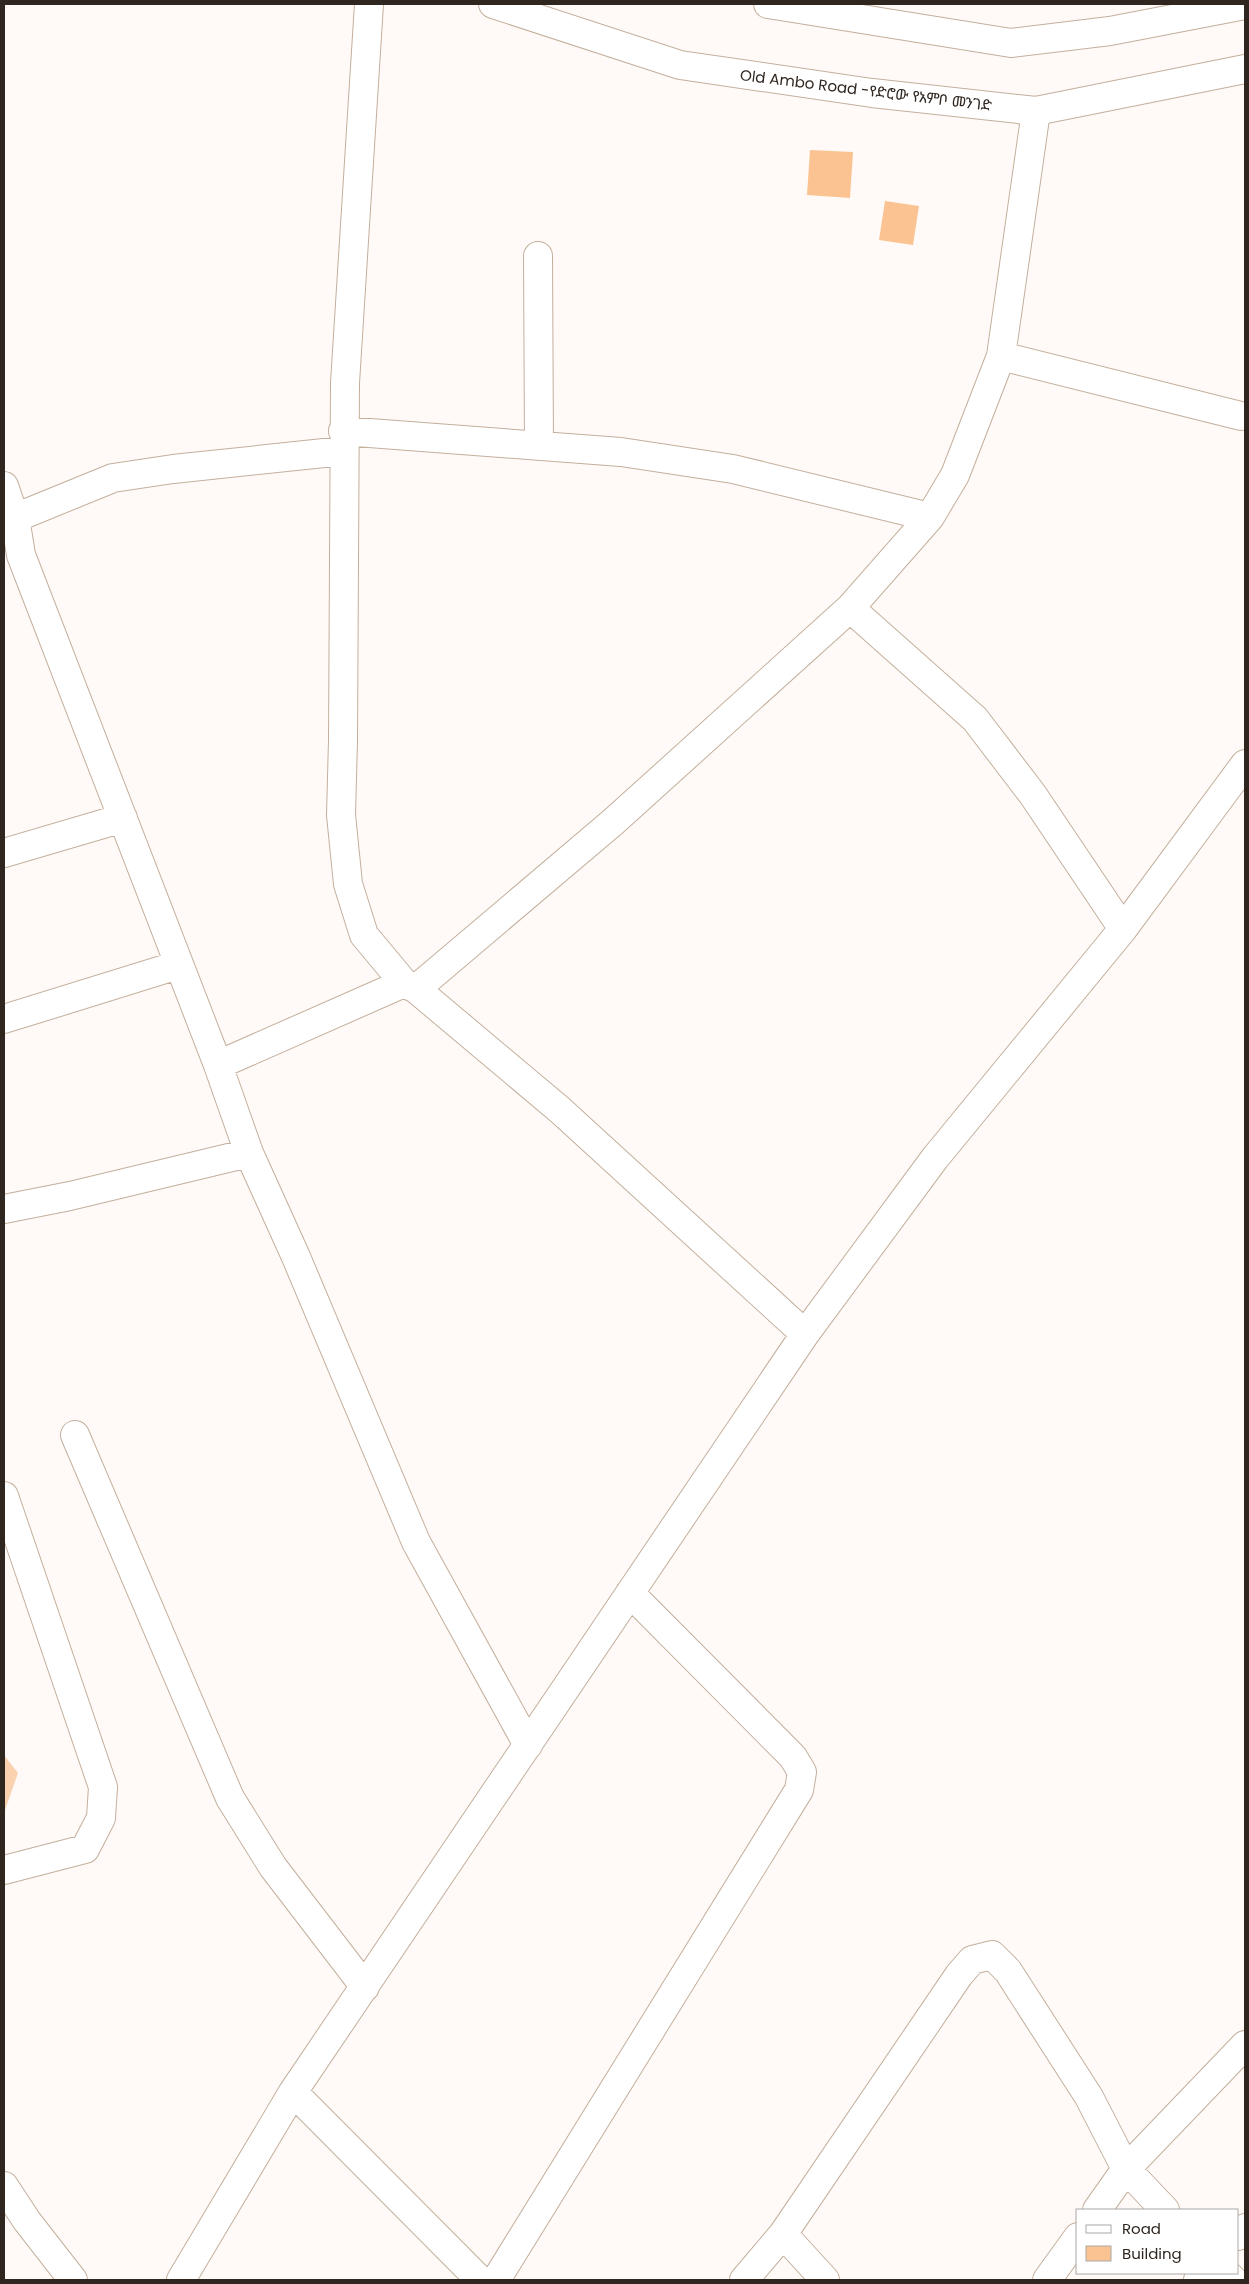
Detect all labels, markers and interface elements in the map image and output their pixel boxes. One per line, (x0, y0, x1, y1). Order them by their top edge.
street label: Old Ambo Road -የድሮው የአምቦ መንገድ (739, 64, 993, 116)
legend (1076, 2209, 1239, 2274)
text: Road (1122, 2218, 1161, 2239)
text: Building (1122, 2243, 1182, 2264)

